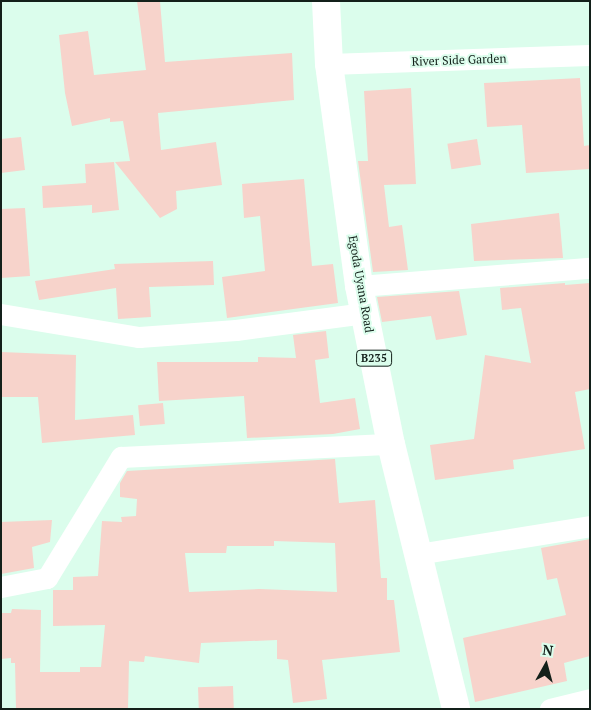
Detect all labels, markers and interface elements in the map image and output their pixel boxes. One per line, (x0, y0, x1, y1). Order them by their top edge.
street label: River Side Garden (411, 51, 507, 69)
street label: Egoda Uyana Road (345, 234, 377, 334)
road number: B235 (355, 349, 393, 366)
north arrow (521, 640, 571, 690)
text: N (541, 640, 554, 660)

